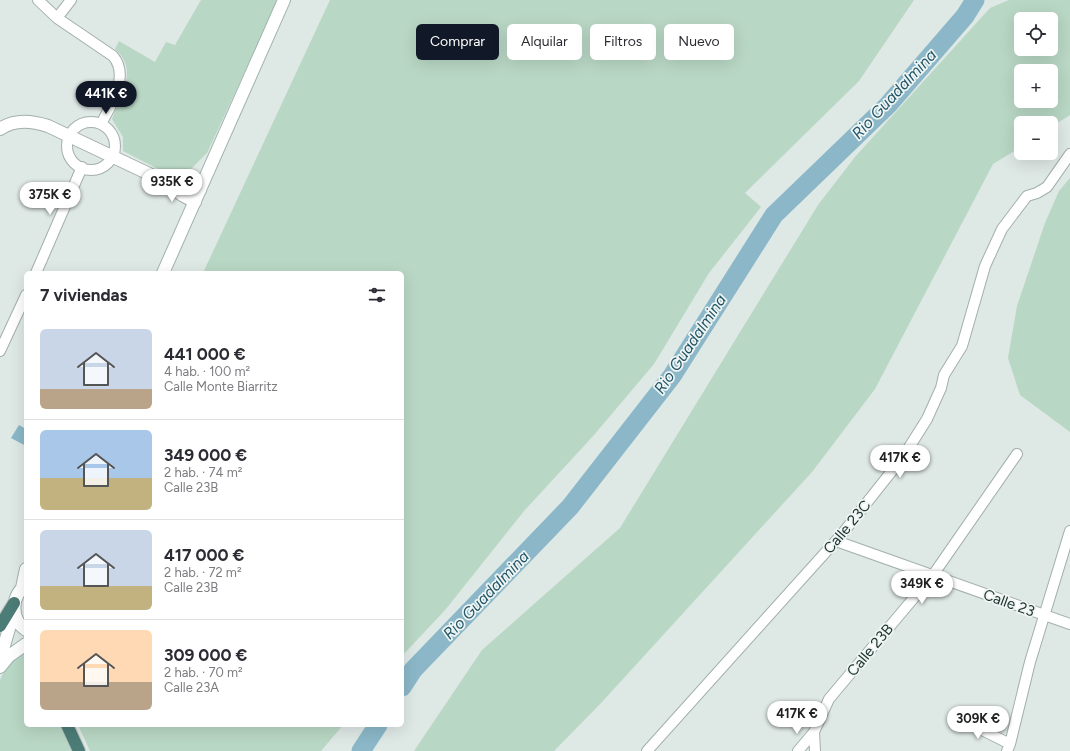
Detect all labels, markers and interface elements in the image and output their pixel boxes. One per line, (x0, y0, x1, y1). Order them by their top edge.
map controls (1014, 12, 1058, 160)
button: locate (1014, 12, 1058, 56)
chip: Comprar (416, 24, 499, 60)
chip: Alquilar (507, 24, 582, 60)
chip: Filtros (590, 24, 656, 60)
chip: Nuevo (664, 24, 734, 60)
water label: Rio Guadalmina (848, 45, 940, 143)
button: + (1014, 64, 1058, 108)
pin: 441K € (73, 81, 139, 115)
text: 441K € (85, 86, 127, 101)
button: − (1014, 116, 1058, 160)
pin: 935K € (139, 169, 205, 203)
text: 935K € (150, 174, 194, 189)
pin: 375K € (17, 182, 83, 216)
text: 375K € (29, 187, 71, 202)
icon: filters (366, 284, 388, 306)
text: 7 viviendas (40, 285, 127, 305)
water label: Rio Guadalmina (650, 291, 730, 397)
text: 441 000 € (164, 344, 246, 364)
icon: home (72, 345, 120, 393)
text: 4 hab. · 100 m² (164, 364, 250, 379)
text: Calle Monte Biarritz (164, 379, 278, 394)
text: 349 000 € (164, 445, 247, 465)
pin: 417K € (867, 445, 933, 479)
icon: home (72, 446, 120, 494)
text: 417K € (879, 450, 921, 465)
text: 2 hab. · 74 m² (164, 465, 242, 480)
text: Calle 23B (164, 480, 218, 495)
street label: Calle 23C (819, 496, 875, 557)
text: 417 000 € (164, 545, 244, 565)
icon: home (72, 546, 120, 594)
water label: Rio Guadalmina (439, 547, 533, 643)
text: 2 hab. · 72 m² (164, 565, 242, 580)
pin: 349K € (889, 571, 955, 605)
text: 349K € (900, 576, 944, 591)
text: Calle 23B (164, 580, 218, 595)
street label: Calle 23 (981, 585, 1037, 621)
street label: Calle 23B (843, 620, 897, 680)
text: 309 000 € (164, 645, 247, 665)
icon: home (72, 646, 120, 694)
text: 2 hab. · 70 m² (164, 665, 243, 680)
text: Calle 23A (164, 680, 219, 695)
pin: 417K € (764, 701, 830, 735)
text: 417K € (776, 706, 818, 721)
pin: 309K € (945, 706, 1011, 740)
text: 309K € (956, 711, 1000, 726)

